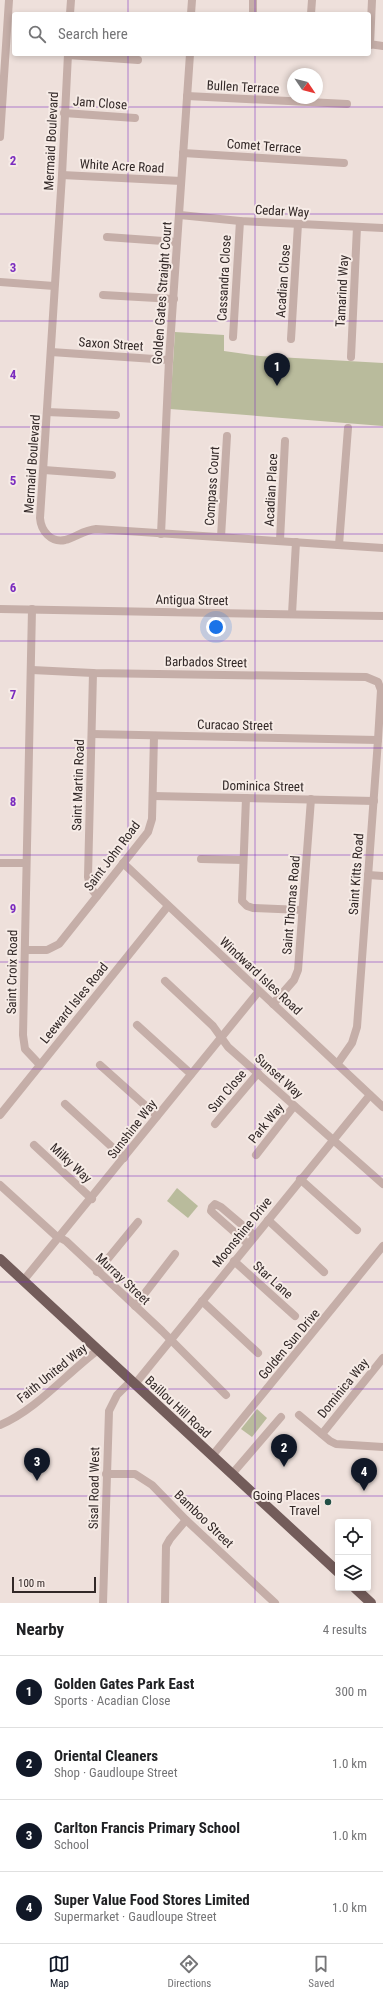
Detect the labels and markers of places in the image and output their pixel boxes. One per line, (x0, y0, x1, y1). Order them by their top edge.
pin: 1 (264, 353, 290, 386)
pin: 2 (271, 1434, 297, 1467)
pin: 3 (24, 1448, 50, 1481)
pin: 4 (351, 1458, 377, 1491)
place label: Going Places Travel (253, 1488, 320, 1518)
marker: Going Places Travel (323, 1497, 333, 1507)

